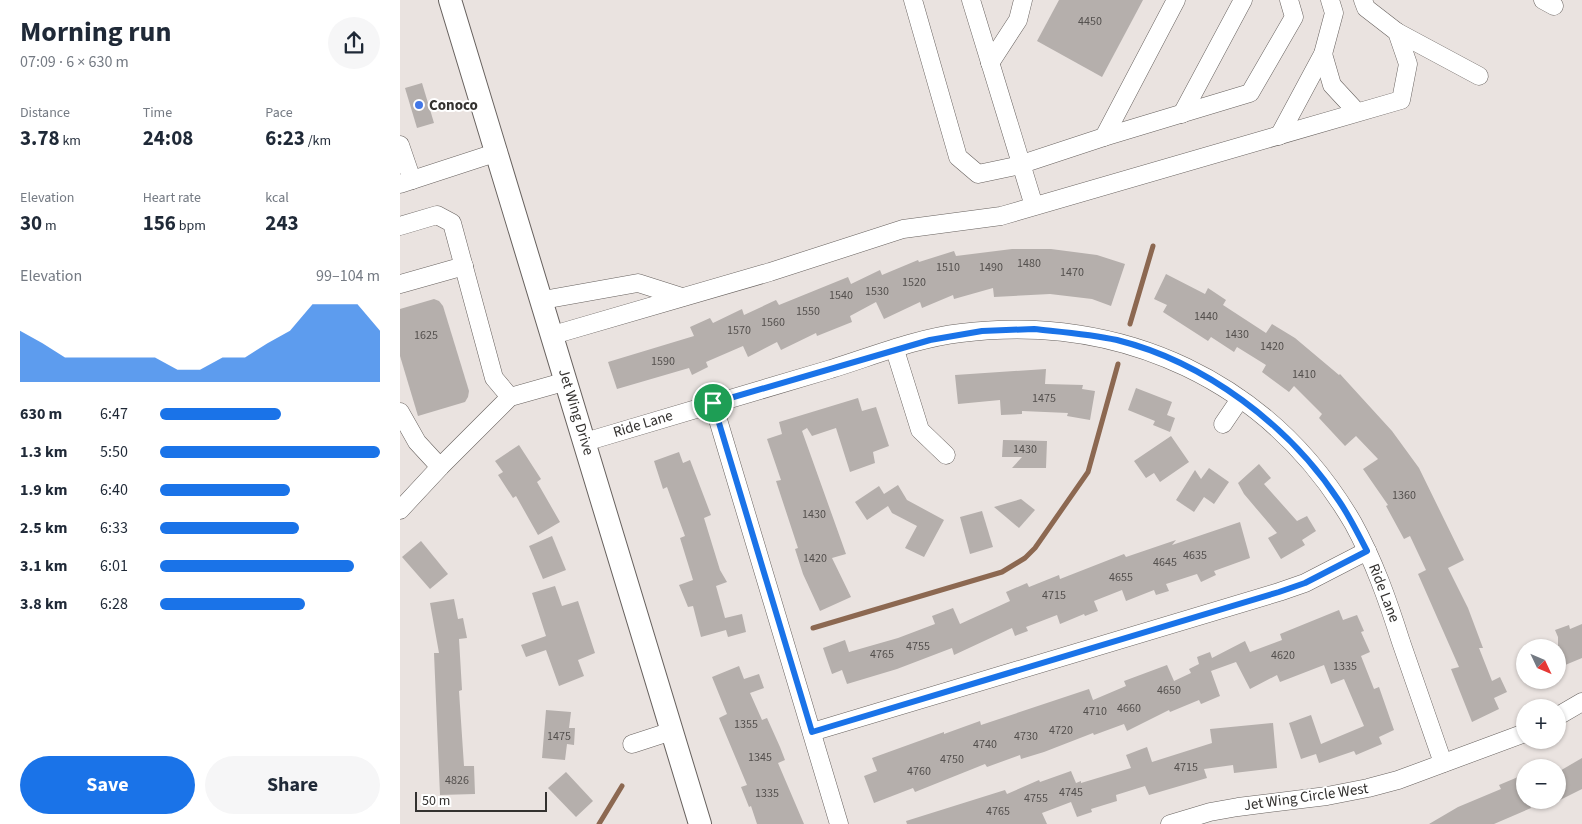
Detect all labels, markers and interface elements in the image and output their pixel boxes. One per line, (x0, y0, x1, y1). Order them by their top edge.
text: Morning run (20, 12, 171, 52)
house number: 4450 (1078, 13, 1102, 30)
button: share (328, 17, 380, 69)
text: 07:09 · 6 × 630 m (20, 51, 129, 73)
place label: Conoco (429, 95, 478, 116)
marker: Conoco (413, 99, 425, 111)
text: Distance (20, 103, 70, 123)
text: Time (143, 103, 172, 123)
text: Pace (265, 103, 293, 123)
text: 3.78 (20, 123, 60, 153)
text: 24:08 (143, 123, 193, 153)
text: 6:23 (265, 123, 305, 153)
text: km (60, 131, 81, 151)
text: /km (305, 131, 331, 151)
text: Elevation (20, 188, 75, 208)
text: Heart rate (143, 188, 201, 208)
text: kcal (265, 188, 289, 208)
text: 30 (20, 208, 42, 238)
text: 156 (143, 208, 176, 238)
text: 243 (265, 208, 299, 238)
text: m (42, 216, 57, 236)
text: bpm (176, 216, 206, 236)
house number: 1480 (1017, 255, 1041, 272)
house number: 1510 (936, 259, 960, 276)
house number: 1490 (979, 259, 1003, 276)
house number: 1470 (1060, 264, 1084, 281)
text: Elevation (20, 265, 82, 287)
text: 99–104 m (316, 265, 380, 287)
house number: 1520 (902, 274, 926, 291)
house number: 1530 (865, 283, 889, 300)
house number: 1540 (829, 287, 853, 304)
house number: 1550 (796, 303, 820, 320)
house number: 1440 (1194, 308, 1218, 325)
house number: 1560 (761, 314, 785, 331)
house number: 1570 (727, 322, 751, 339)
house number: 1430 (1225, 326, 1249, 343)
house number: 1625 (414, 327, 438, 344)
house number: 1420 (1260, 338, 1284, 355)
house number: 1590 (651, 353, 675, 370)
street label: Jet Wing Drive (553, 366, 599, 458)
house number: 1410 (1292, 366, 1316, 383)
pin (692, 382, 734, 424)
icon: arrive (699, 389, 727, 417)
house number: 1475 (1032, 390, 1056, 407)
text: 630 m (20, 403, 62, 425)
text: 6:47 (100, 403, 128, 425)
street label: Ride Lane (611, 405, 675, 443)
text: 1.3 km (20, 441, 67, 463)
text: 5:50 (100, 441, 128, 463)
house number: 1430 (1013, 441, 1037, 458)
text: 1.9 km (20, 479, 67, 501)
text: 6:40 (100, 479, 128, 501)
house number: 1360 (1392, 487, 1416, 504)
house number: 1430 (802, 506, 826, 523)
text: 2.5 km (20, 517, 67, 539)
text: 6:33 (100, 517, 128, 539)
house number: 4635 (1183, 547, 1207, 564)
house number: 1420 (803, 550, 827, 567)
house number: 4645 (1153, 554, 1177, 571)
text: 3.1 km (20, 555, 67, 577)
text: 6:01 (100, 555, 128, 577)
street label: Ride Lane (1363, 561, 1405, 625)
house number: 4655 (1109, 569, 1133, 586)
house number: 4715 (1042, 587, 1066, 604)
text: 3.8 km (20, 593, 67, 615)
text: 6:28 (100, 593, 128, 615)
house number: 4755 (906, 638, 930, 655)
north arrow (1516, 639, 1566, 689)
map controls (1516, 639, 1566, 809)
house number: 4765 (870, 646, 894, 663)
house number: 4620 (1271, 647, 1295, 664)
house number: 1335 (1333, 658, 1357, 675)
house number: 4650 (1157, 682, 1181, 699)
button: + (1516, 699, 1566, 749)
house number: 4660 (1117, 700, 1141, 717)
house number: 4710 (1083, 703, 1107, 720)
house number: 1355 (734, 716, 758, 733)
house number: 4720 (1049, 722, 1073, 739)
house number: 1475 (547, 728, 571, 745)
house number: 4730 (1014, 728, 1038, 745)
house number: 4740 (973, 736, 997, 753)
house number: 1345 (748, 749, 772, 766)
house number: 4750 (940, 751, 964, 768)
button: Save (20, 756, 195, 814)
button: Share (205, 756, 380, 814)
house number: 4715 (1174, 759, 1198, 776)
button: − (1516, 759, 1566, 809)
house number: 4760 (907, 763, 931, 780)
house number: 4826 (445, 772, 469, 789)
street label: Jet Wing Circle West (1242, 778, 1370, 816)
house number: 4745 (1059, 784, 1083, 801)
house number: 1335 (755, 785, 779, 802)
scale bar (415, 789, 548, 812)
house number: 4755 (1024, 790, 1048, 807)
text: 50 m (422, 791, 450, 811)
house number: 4765 (986, 803, 1010, 820)

